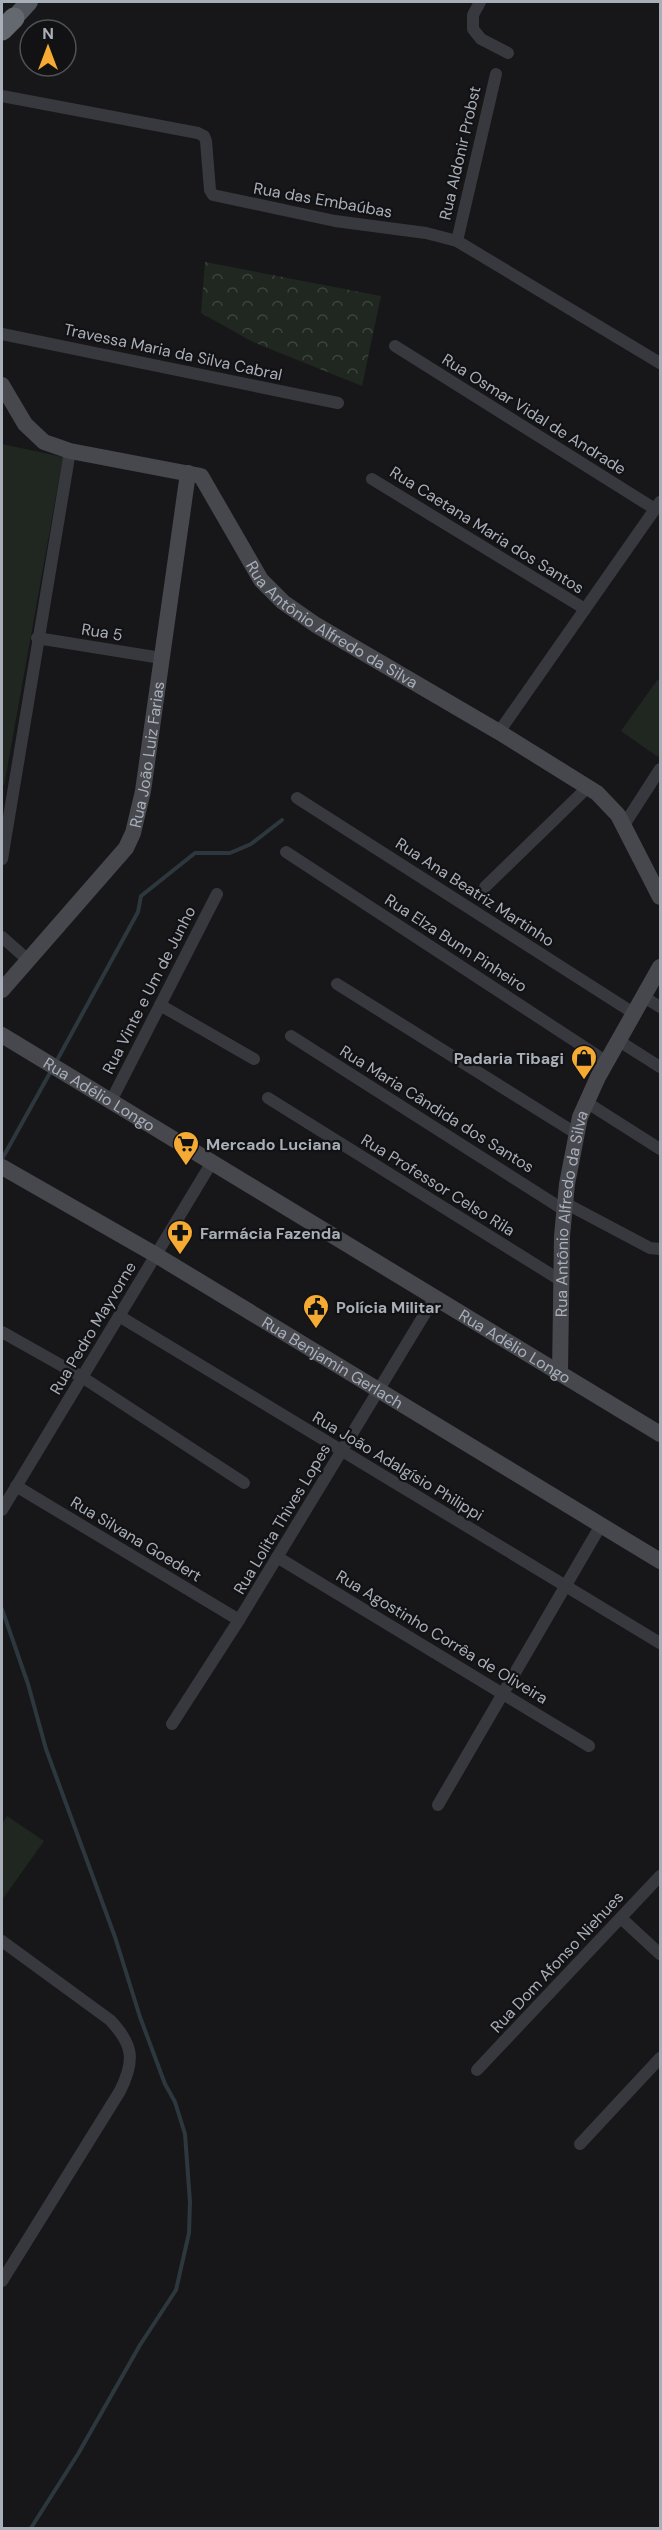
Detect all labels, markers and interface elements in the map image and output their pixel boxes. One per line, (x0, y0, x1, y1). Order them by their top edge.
north arrow (18, 18, 78, 78)
text: N (42, 23, 54, 44)
street label: Rua Aldonir Probst (434, 84, 486, 222)
street label: Rua das Embaúbas (252, 177, 394, 223)
street label: Travessa Maria da Silva Cabral (62, 319, 284, 385)
street label: Rua Osmar Vidal de Andrade (438, 349, 630, 479)
street label: Rua Caetana Maria dos Santos (386, 461, 588, 599)
street label: Rua Antônio Alfredo da Silva (242, 557, 422, 693)
street label: Rua 5 (80, 618, 124, 646)
street label: Rua João Luiz Farias (124, 680, 169, 830)
street label: Rua Ana Beatriz Martinho (392, 833, 558, 951)
street label: Rua Elza Bunn Pinheiro (381, 889, 531, 997)
street label: Rua Vinte e Um de Junho (98, 903, 200, 1077)
street label: Rua Maria Cândida dos Santos (336, 1040, 538, 1178)
shop icon: Padaria Tibagi (569, 1043, 599, 1081)
place label: Padaria Tibagi (454, 1048, 564, 1069)
street label: Rua Adélio Longo (40, 1052, 159, 1136)
street label: Rua Antônio Alfredo da Silva (550, 1107, 592, 1317)
supermarket icon: Mercado Luciana (171, 1129, 201, 1167)
street label: Rua Professor Celso Rila (357, 1129, 519, 1241)
place label: Mercado Luciana (206, 1134, 341, 1155)
pharmacy icon: Farmácia Fazenda (165, 1218, 195, 1256)
place label: Farmácia Fazenda (200, 1223, 341, 1244)
street label: Rua Pedro Mayvorne (45, 1258, 141, 1398)
public building icon: Polícia Militar (301, 1292, 331, 1330)
place label: Polícia Militar (336, 1297, 441, 1318)
street label: Rua Adélio Longo (455, 1304, 575, 1388)
street label: Rua Benjamin Gerlach (258, 1311, 407, 1413)
street label: Rua João Adalgísio Philippi (309, 1407, 487, 1525)
street label: Rua Lolita Thives Lopes (229, 1440, 335, 1598)
street label: Rua Silvana Goedert (67, 1492, 205, 1586)
street label: Rua Agostinho Corrêa de Oliveira (332, 1565, 552, 1709)
street label: Rua Dom Afonso Niehues (486, 1887, 628, 2037)

